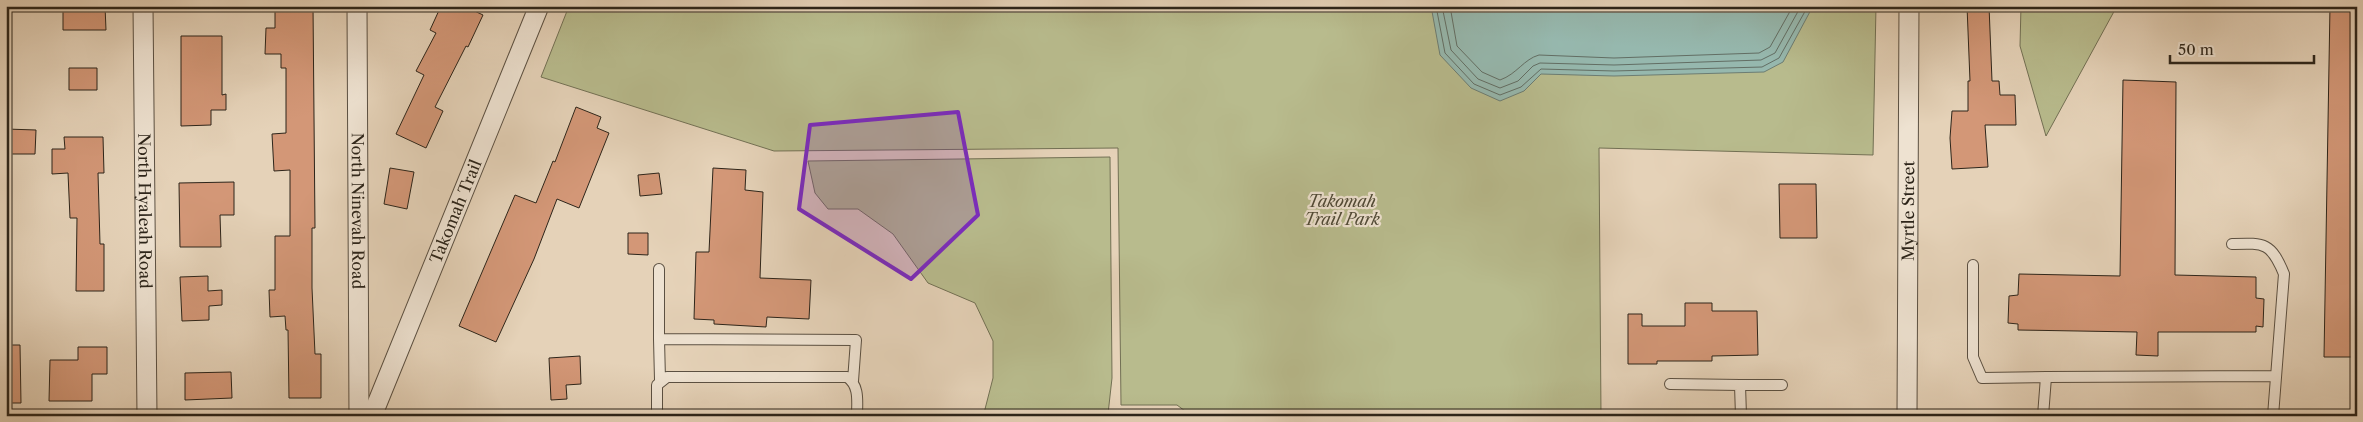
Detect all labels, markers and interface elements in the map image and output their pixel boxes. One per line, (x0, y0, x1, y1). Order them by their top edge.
scale bar (2170, 32, 2314, 64)
text: 50 m (2178, 40, 2214, 59)
street label: North Hyaleah Road (134, 133, 156, 289)
street label: North Ninevah Road (348, 133, 368, 290)
street label: Takomah Trail (425, 156, 486, 266)
street label: Myrtle Street (1898, 160, 1918, 261)
park label: Takomah Trail Park (1304, 191, 1381, 229)

